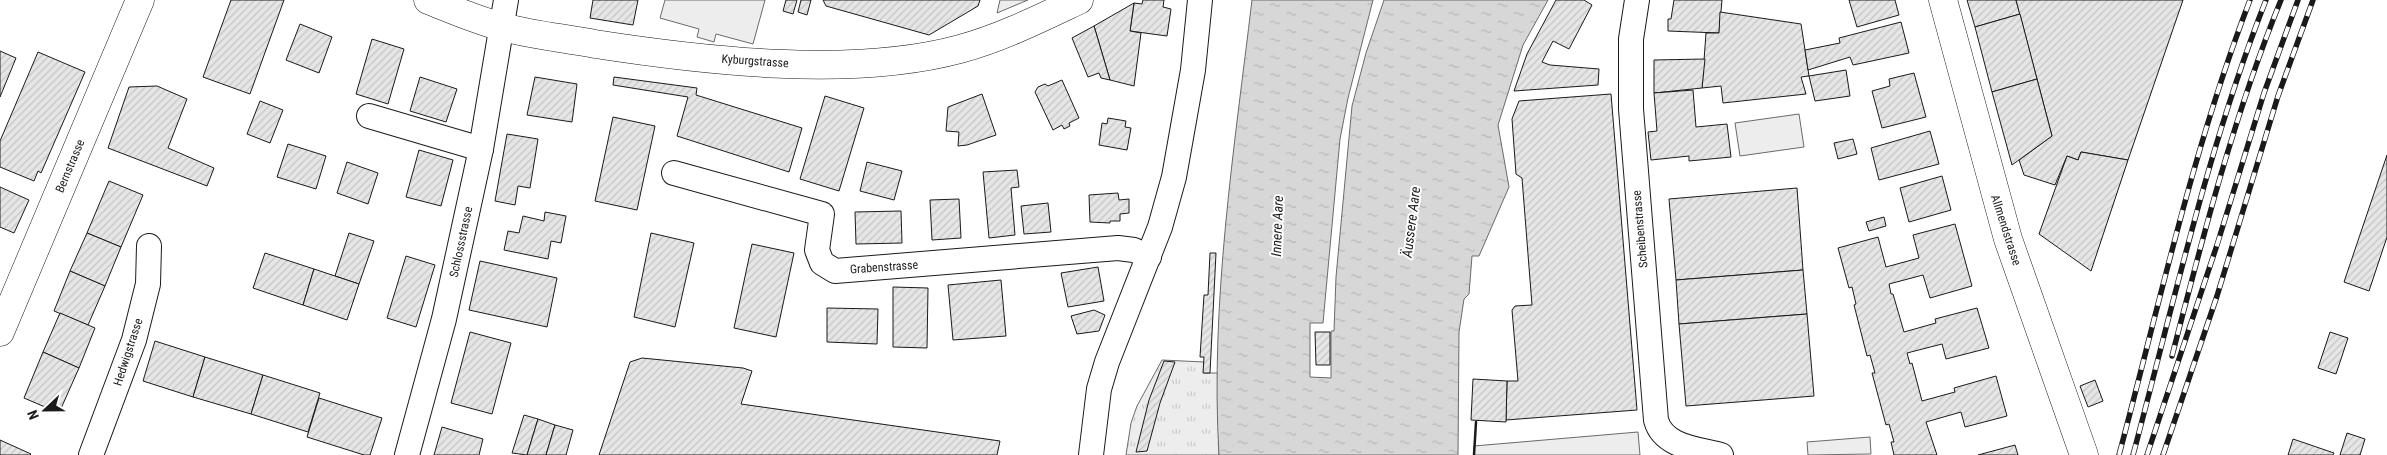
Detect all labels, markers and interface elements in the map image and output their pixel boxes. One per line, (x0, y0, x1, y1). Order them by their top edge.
street label: Kyburgstrasse (721, 52, 789, 70)
street label: Bernstrasse (53, 137, 88, 195)
water label: Äussere Aare (1399, 186, 1423, 259)
street label: Scheibenstrasse (1630, 189, 1650, 268)
street label: Allmendstrasse (1988, 193, 2024, 268)
water label: Innere Aare (1268, 195, 1286, 257)
street label: Schlossstrasse (447, 205, 475, 279)
street label: Grabenstrasse (849, 258, 919, 276)
street label: Hedwigstrasse (110, 316, 146, 388)
north arrow (20, 385, 70, 435)
text: N (24, 408, 42, 422)

